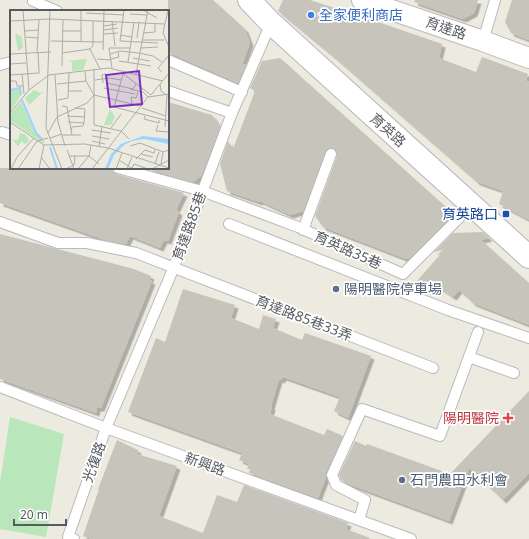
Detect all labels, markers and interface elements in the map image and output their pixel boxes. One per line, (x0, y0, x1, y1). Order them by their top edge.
place label: 全家便利商店 (319, 5, 403, 24)
inset map (10, 10, 169, 169)
marker: 全家便利商店 (306, 10, 316, 20)
street label: 育達路 (423, 12, 469, 43)
street label: 育英路 (366, 109, 410, 151)
street label: 育達路85巷 (167, 189, 210, 263)
place label: 育英路口 (442, 204, 498, 223)
marker: 育英路口 (501, 209, 511, 219)
street label: 育英路35巷 (311, 226, 385, 273)
place label: 陽明醫院停車場 (344, 279, 442, 298)
marker: 陽明醫院停車場 (331, 284, 341, 294)
street label: 育達路85巷33弄 (253, 290, 355, 345)
place label: 陽明醫院 (443, 408, 499, 427)
marker: 陽明醫院 (502, 412, 514, 424)
street label: 光復路 (77, 439, 110, 485)
street label: 新興路 (182, 447, 228, 480)
place label: 石門農田水利會 (410, 470, 508, 489)
marker: 石門農田水利會 (397, 475, 407, 485)
scale bar (14, 501, 66, 527)
text: 20 m (20, 506, 48, 523)

